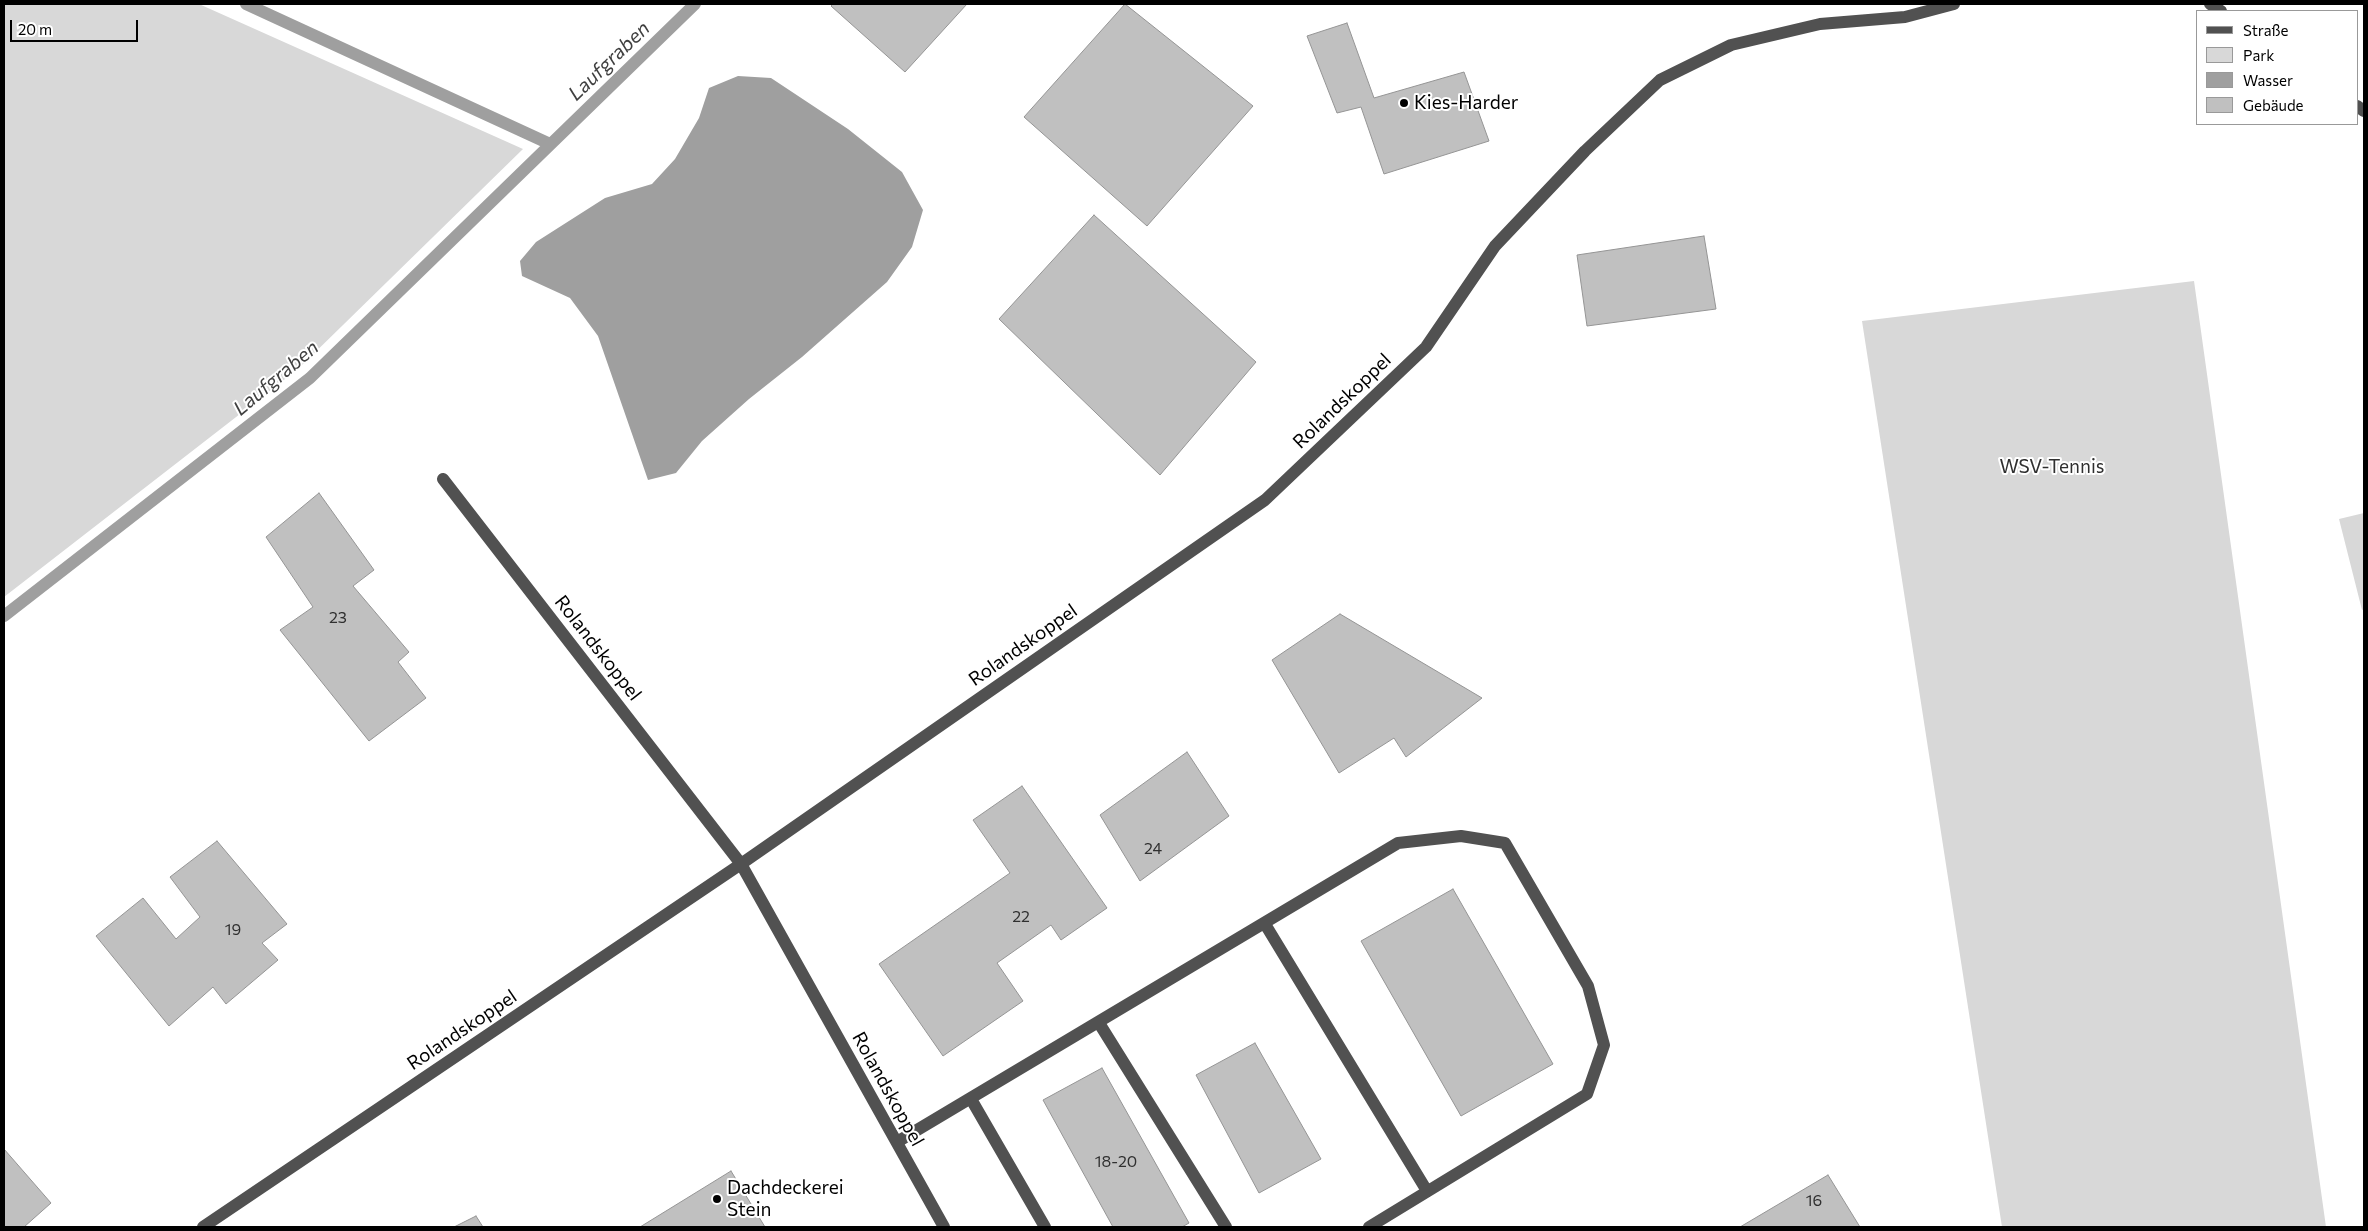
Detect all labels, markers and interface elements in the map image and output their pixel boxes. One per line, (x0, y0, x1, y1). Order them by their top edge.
scale bar (12, 10, 140, 42)
legend (2196, 10, 2358, 125)
water label: Laufgraben (563, 16, 655, 106)
text: 20 m (18, 20, 52, 38)
text: Straße (2243, 21, 2289, 39)
text: Park (2243, 46, 2274, 64)
text: Wasser (2243, 71, 2293, 89)
place label: Kies-Harder (1414, 92, 1518, 114)
text: Gebäude (2243, 96, 2304, 114)
marker: Kies-Harder (1398, 97, 1410, 109)
water label: Laufgraben (228, 335, 324, 421)
street label: Rolandskoppel (1288, 349, 1396, 453)
park label: WSV-Tennis (2000, 456, 2104, 478)
street label: Rolandskoppel (550, 591, 646, 705)
street label: Rolandskoppel (964, 599, 1082, 691)
house number: 23 (329, 608, 347, 628)
house number: 24 (1144, 839, 1162, 859)
house number: 22 (1012, 907, 1030, 927)
house number: 19 (225, 920, 241, 940)
street label: Rolandskoppel (403, 985, 521, 1075)
street label: Rolandskoppel (847, 1028, 929, 1150)
house number: 18-20 (1095, 1152, 1137, 1172)
place label: Dachdeckerei Stein (727, 1177, 844, 1221)
house number: 16 (1806, 1191, 1822, 1211)
marker: Dachdeckerei Stein (711, 1193, 723, 1205)

